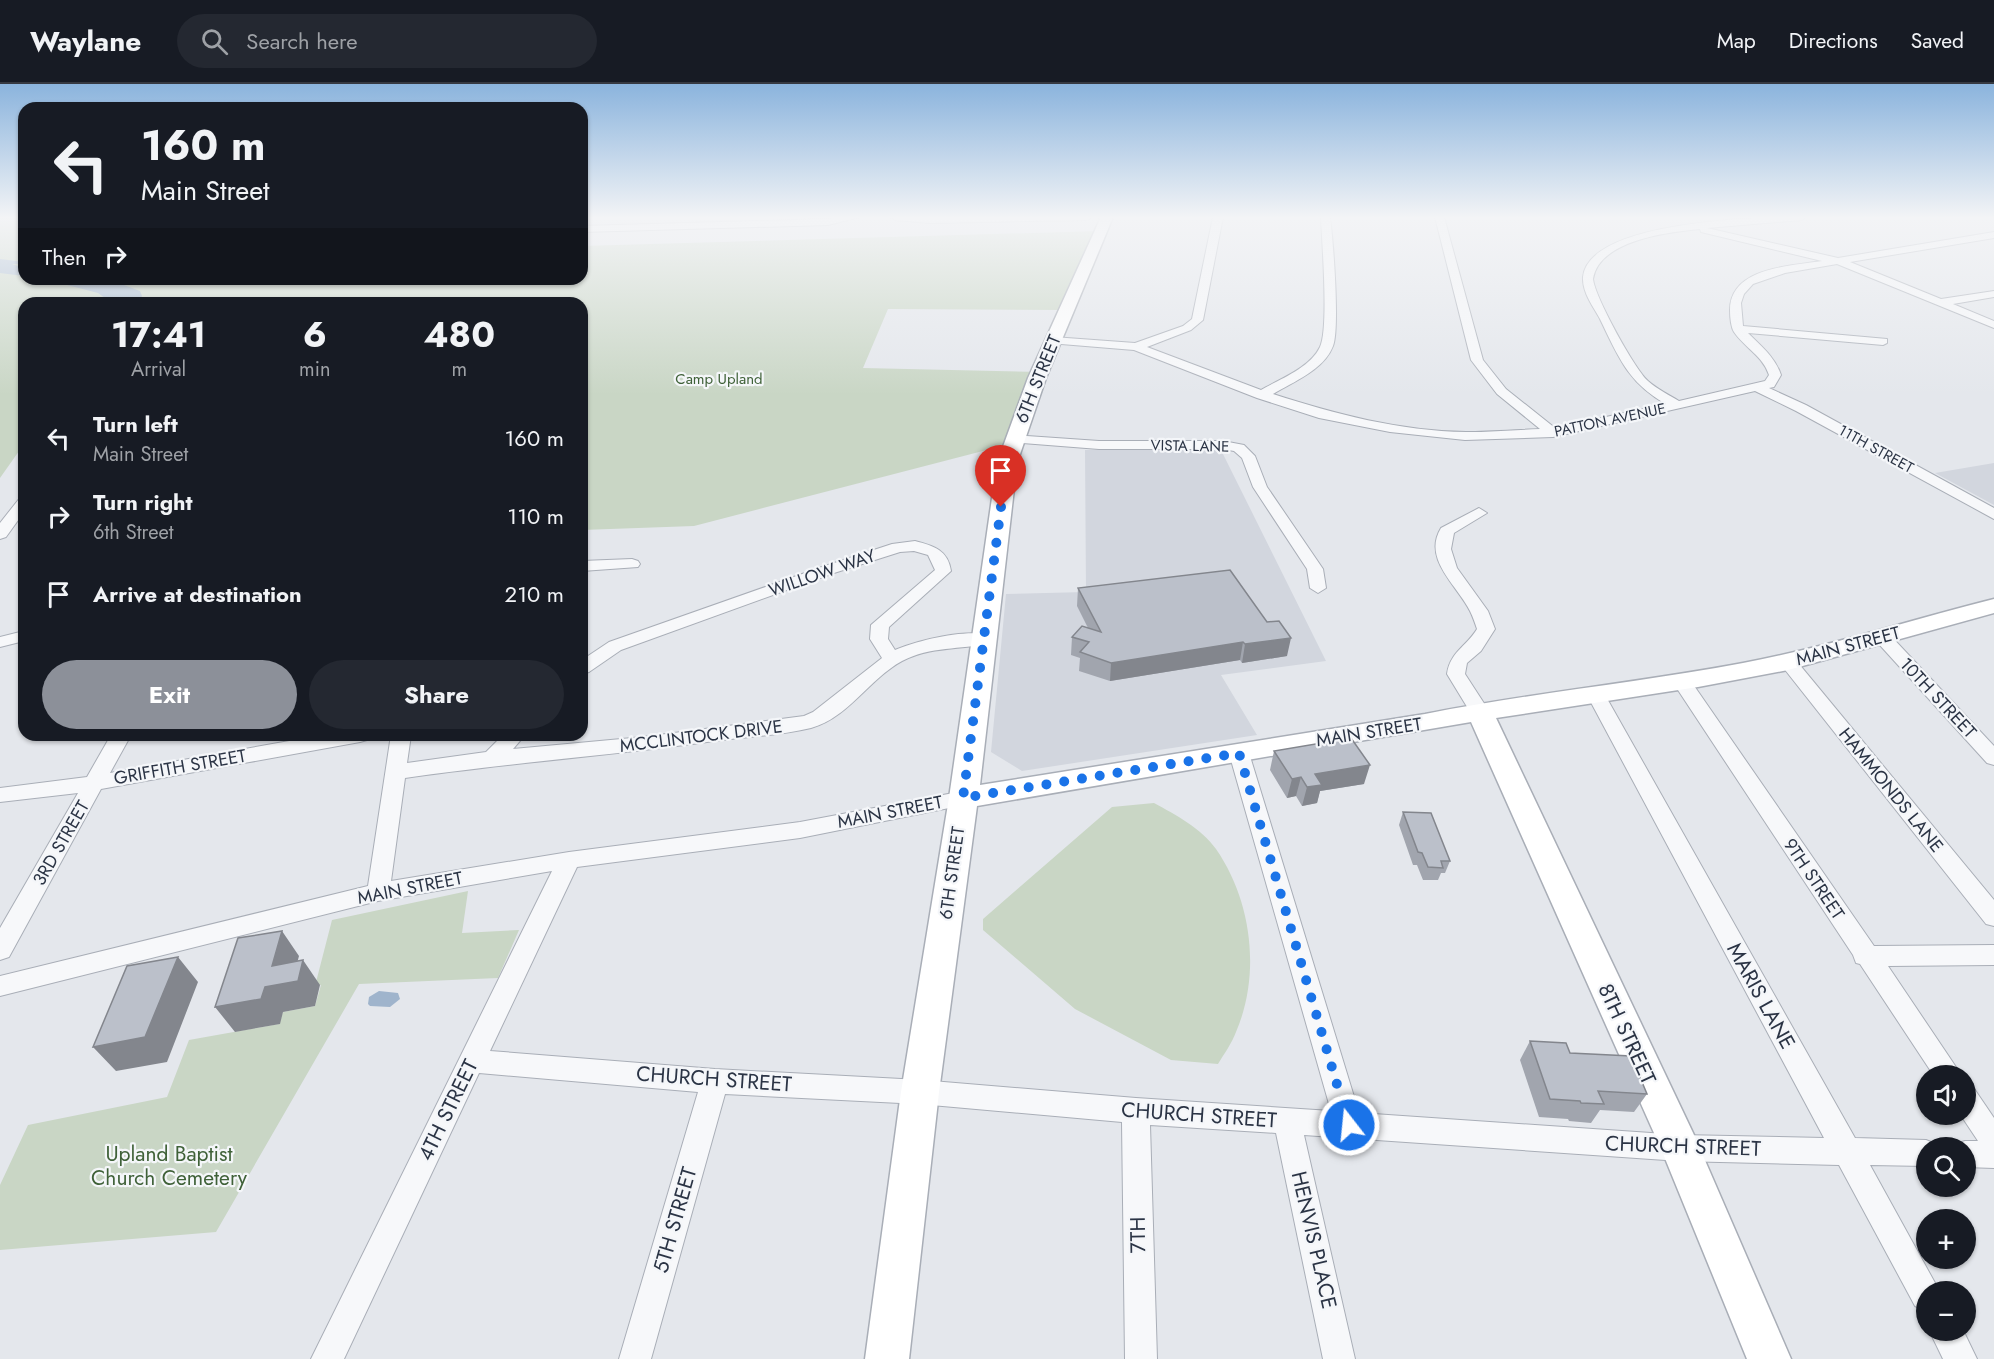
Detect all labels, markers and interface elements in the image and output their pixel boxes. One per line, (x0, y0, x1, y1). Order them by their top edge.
search box (177, 14, 597, 68)
text: Waylane (30, 21, 141, 62)
icon: search (198, 25, 231, 58)
text: Search here (246, 25, 358, 57)
text: Map (1717, 26, 1756, 56)
text: Directions (1789, 26, 1878, 56)
text: Saved (1911, 26, 1964, 56)
text: 160 m (141, 115, 265, 176)
icon: left (42, 126, 120, 204)
text: Main Street (141, 171, 270, 210)
icon: right (99, 240, 132, 273)
text: Then (42, 241, 87, 273)
text: 17:41 (111, 308, 206, 360)
text: 6 (303, 308, 327, 360)
text: 480 (423, 308, 495, 360)
street label: 6TH STREET (1008, 330, 1068, 427)
text: Arrival (131, 355, 186, 384)
text: min (299, 355, 330, 384)
text: m (451, 355, 467, 384)
park label: Camp Upland (675, 368, 763, 390)
street label: PATTON AVENUE (1552, 397, 1668, 443)
text: Turn left (93, 408, 178, 440)
street label: 11TH STREET (1834, 419, 1918, 479)
icon: left (42, 422, 75, 455)
text: 160 m (504, 422, 564, 454)
street label: VISTA LANE (1150, 434, 1230, 458)
text: Main Street (93, 440, 188, 469)
pin (975, 445, 1026, 507)
icon: arrive (984, 454, 1017, 487)
text: Turn right (93, 486, 193, 518)
icon: right (42, 500, 75, 533)
text: 110 m (507, 500, 564, 532)
text: 6th Street (93, 518, 174, 547)
street label: WILLOW WAY (765, 542, 880, 603)
icon: arrive (42, 578, 75, 611)
text: Arrive at destination (93, 578, 302, 610)
text: 210 m (505, 578, 564, 610)
street label: MAIN STREET (1793, 619, 1903, 672)
street label: 10TH STREET (1894, 652, 1983, 745)
button: Exit (42, 660, 297, 729)
button: Share (309, 660, 564, 729)
street label: MAIN STREET (1314, 711, 1424, 753)
street label: MCCLINTOCK DRIVE (618, 713, 784, 759)
street label: HAMMONDS LANE (1832, 722, 1950, 858)
street label: GRIFFITH STREET (112, 742, 249, 791)
street label: MAIN STREET (835, 789, 945, 835)
street label: 3RD STREET (26, 795, 96, 890)
street label: 6TH STREET (933, 824, 971, 921)
street label: 9TH STREET (1777, 833, 1851, 925)
street label: MAIN STREET (355, 865, 465, 911)
street label: MARIS LANE (1719, 937, 1803, 1055)
street label: 8TH STREET (1591, 979, 1663, 1089)
street label: 4TH STREET (411, 1054, 486, 1166)
street label: CHURCH STREET (635, 1059, 793, 1099)
map controls (1916, 1065, 1976, 1341)
button: sound (1916, 1065, 1976, 1125)
position arrow (1317, 1093, 1381, 1157)
street label: CHURCH STREET (1120, 1095, 1278, 1135)
street label: CHURCH STREET (1605, 1128, 1762, 1164)
button: search (1916, 1137, 1976, 1197)
park label: Upland Baptist Church Cemetery (91, 1139, 248, 1193)
street label: 5TH STREET (646, 1163, 704, 1276)
street label: HENVIS PLACE (1284, 1168, 1344, 1312)
button: + (1916, 1209, 1976, 1269)
street label: 7TH (1123, 1216, 1153, 1254)
button: − (1916, 1281, 1976, 1341)

